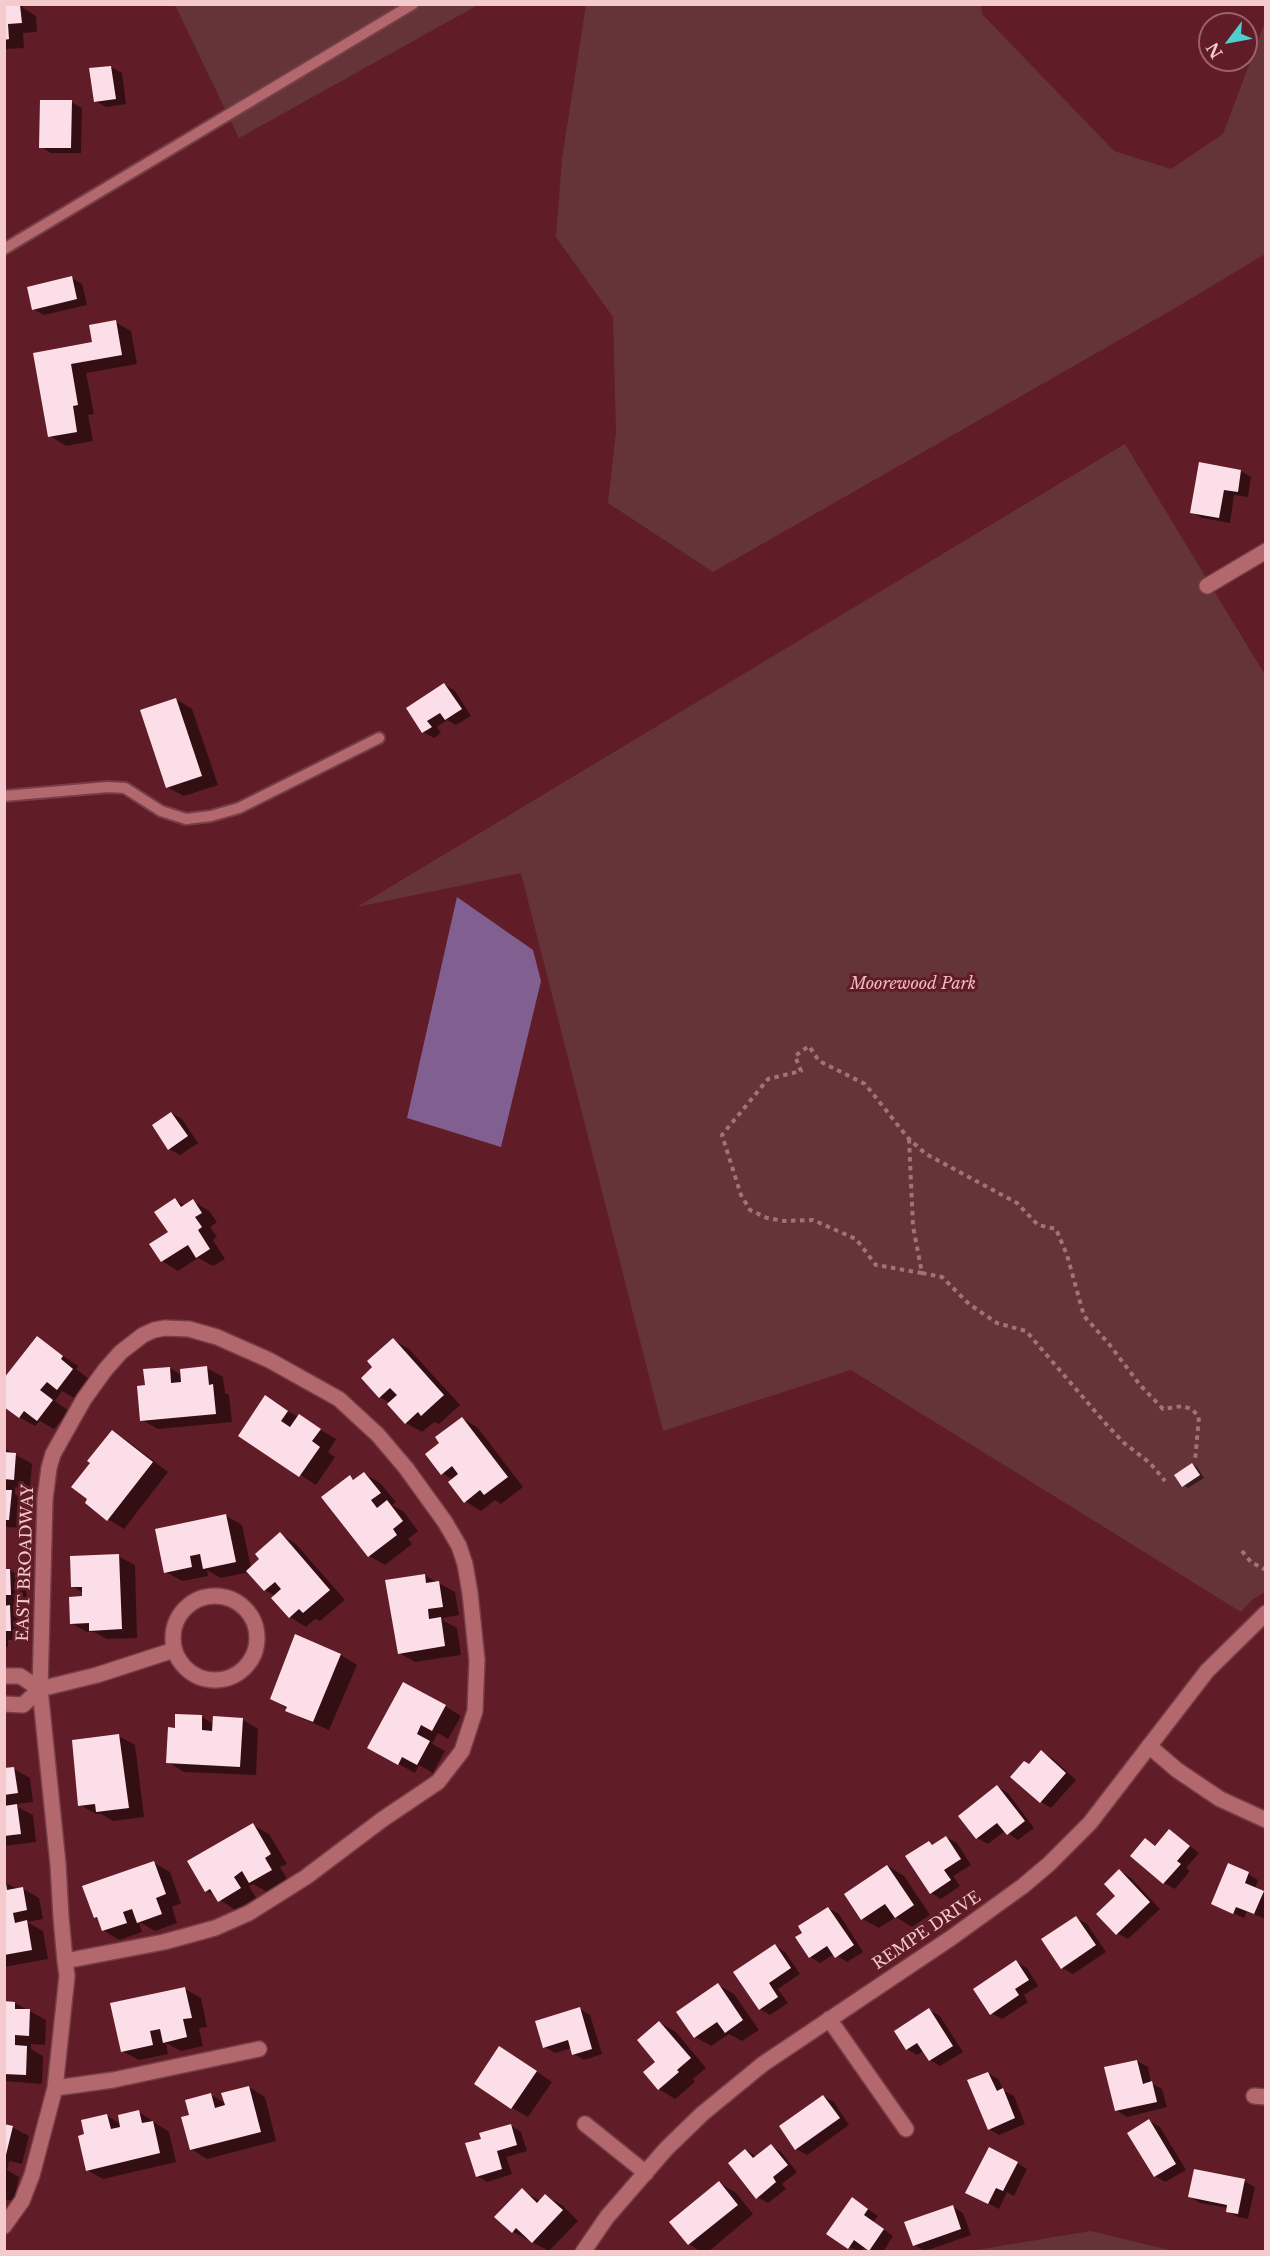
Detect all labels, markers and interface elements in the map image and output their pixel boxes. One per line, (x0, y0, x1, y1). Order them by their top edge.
north arrow (1198, 12, 1258, 72)
text: N (1202, 39, 1227, 62)
park label: Moorewood Park (850, 974, 976, 994)
street label: EAST BROADWAY (14, 1484, 38, 1642)
street label: REMPE DRIVE (869, 1888, 985, 1974)

